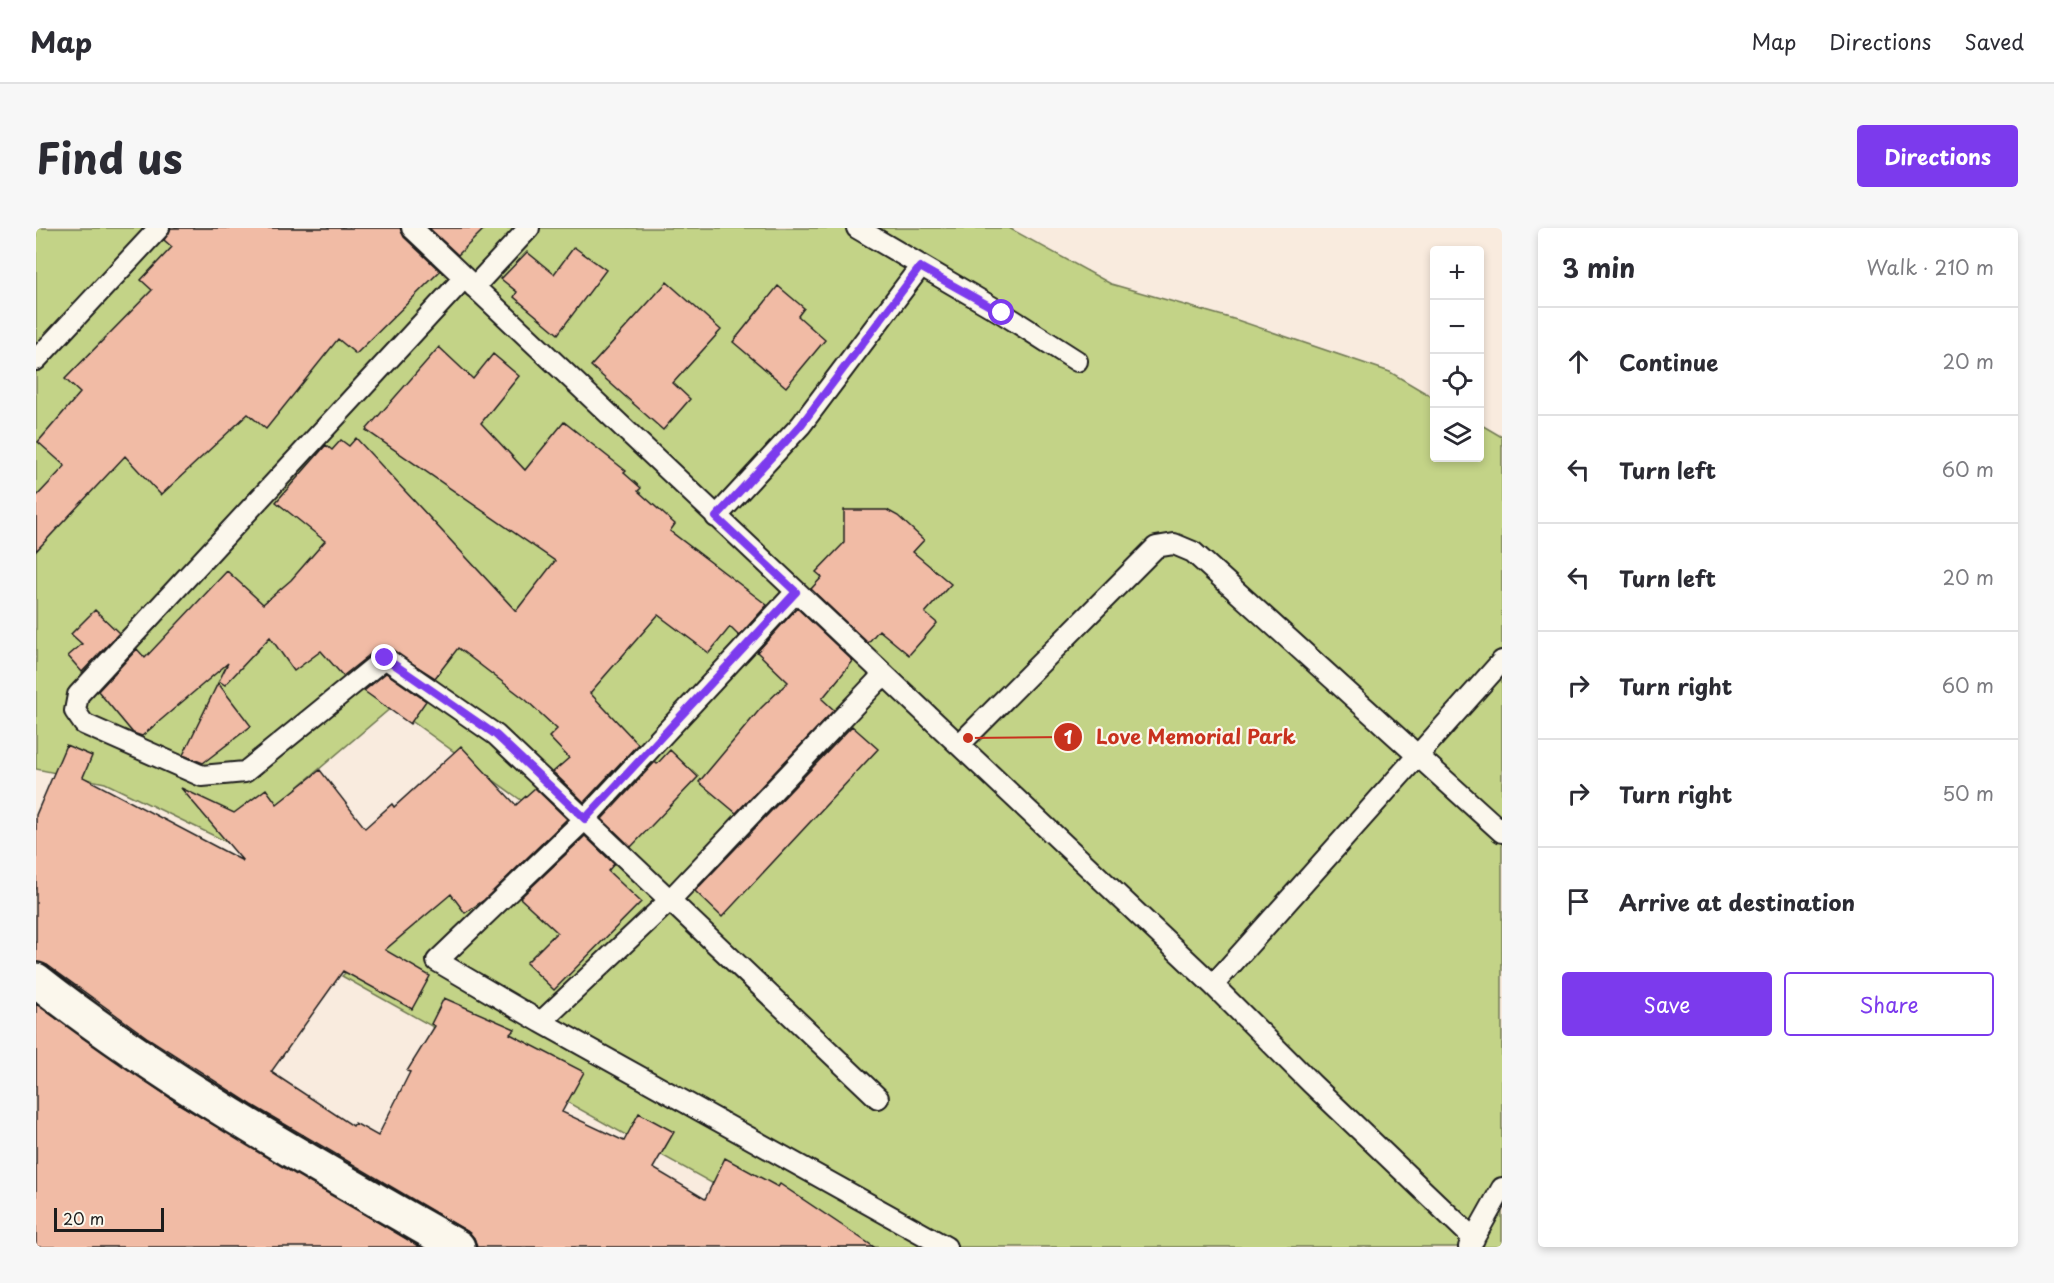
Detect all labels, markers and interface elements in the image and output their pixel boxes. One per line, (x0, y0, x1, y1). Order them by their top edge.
text: Map (30, 20, 92, 63)
text: Map (1751, 25, 1796, 57)
text: Directions (1829, 25, 1931, 57)
text: Saved (1964, 25, 2024, 57)
text: Find us (36, 125, 183, 188)
button: Directions (1857, 125, 2018, 187)
map controls (1430, 246, 1484, 462)
button: + (1430, 246, 1484, 300)
text: 3 min (1562, 248, 1635, 287)
text: Walk · 210 m (1867, 252, 1994, 282)
route start (988, 299, 1014, 325)
button: − (1430, 300, 1484, 354)
icon: ahead (1562, 345, 1595, 378)
text: Continue (1619, 345, 1718, 378)
text: 20 m (1942, 346, 1994, 376)
button: locate (1430, 354, 1484, 408)
button: layers (1430, 408, 1484, 462)
icon: left (1562, 453, 1595, 486)
text: Turn left (1619, 453, 1716, 486)
text: 60 m (1942, 454, 1994, 484)
icon: left (1562, 561, 1595, 594)
text: Turn left (1619, 561, 1716, 594)
text: 20 m (1942, 562, 1994, 592)
route end (371, 644, 397, 670)
icon: right (1562, 669, 1595, 702)
text: Turn right (1619, 669, 1732, 702)
text: 60 m (1942, 670, 1994, 700)
callout: Love Memorial Park (1053, 718, 1309, 756)
text: Love Memorial Park (1096, 721, 1296, 751)
text: 1 (1064, 723, 1073, 750)
icon: right (1562, 777, 1595, 810)
text: Turn right (1619, 777, 1732, 810)
text: 50 m (1942, 778, 1994, 808)
icon: arrive (1562, 885, 1595, 918)
text: Arrive at destination (1619, 885, 1855, 918)
button: Save (1562, 972, 1772, 1036)
button: Share (1784, 972, 1994, 1036)
scale bar (54, 1205, 164, 1232)
text: 20 m (63, 1206, 104, 1230)

